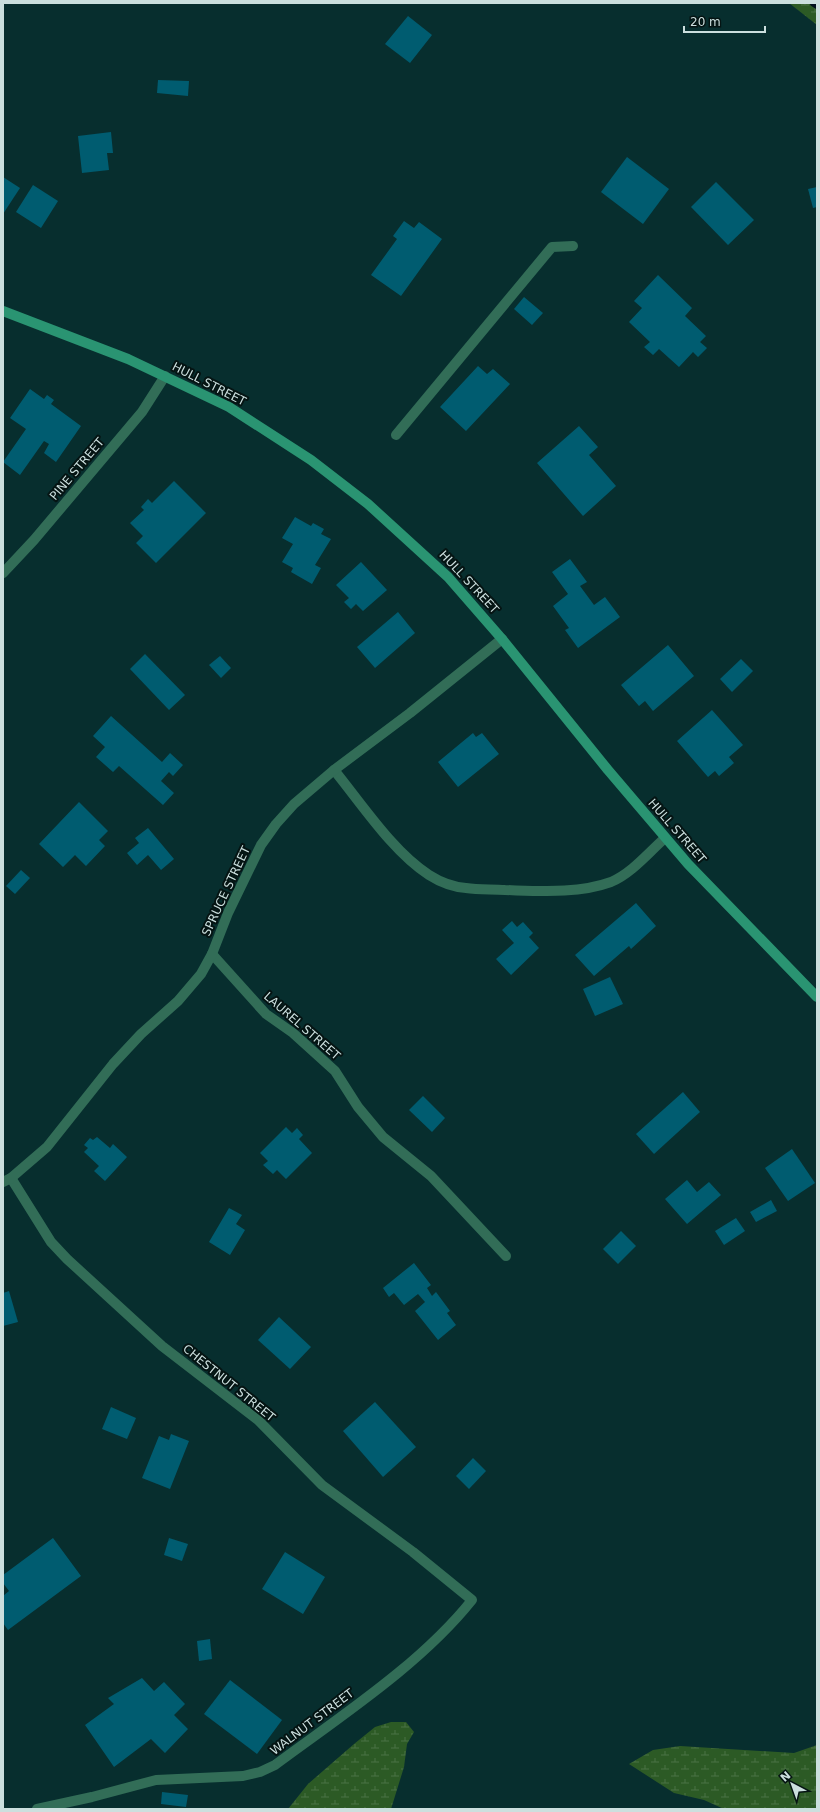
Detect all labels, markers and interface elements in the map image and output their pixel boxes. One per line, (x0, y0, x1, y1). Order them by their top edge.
scale bar (684, 8, 765, 34)
text: 20 m (690, 15, 721, 29)
street label: HULL STREET (170, 359, 249, 409)
street label: PINE STREET (47, 435, 108, 503)
street label: HULL STREET (436, 548, 502, 617)
street label: HULL STREET (645, 796, 709, 867)
street label: SPRUCE STREET (199, 843, 253, 938)
street label: LAUREL STREET (261, 989, 343, 1063)
street label: CHESTNUT STREET (180, 1341, 278, 1425)
street label: WALNUT STREET (268, 1686, 357, 1758)
north arrow (772, 1764, 812, 1804)
text: N (778, 1769, 794, 1785)

